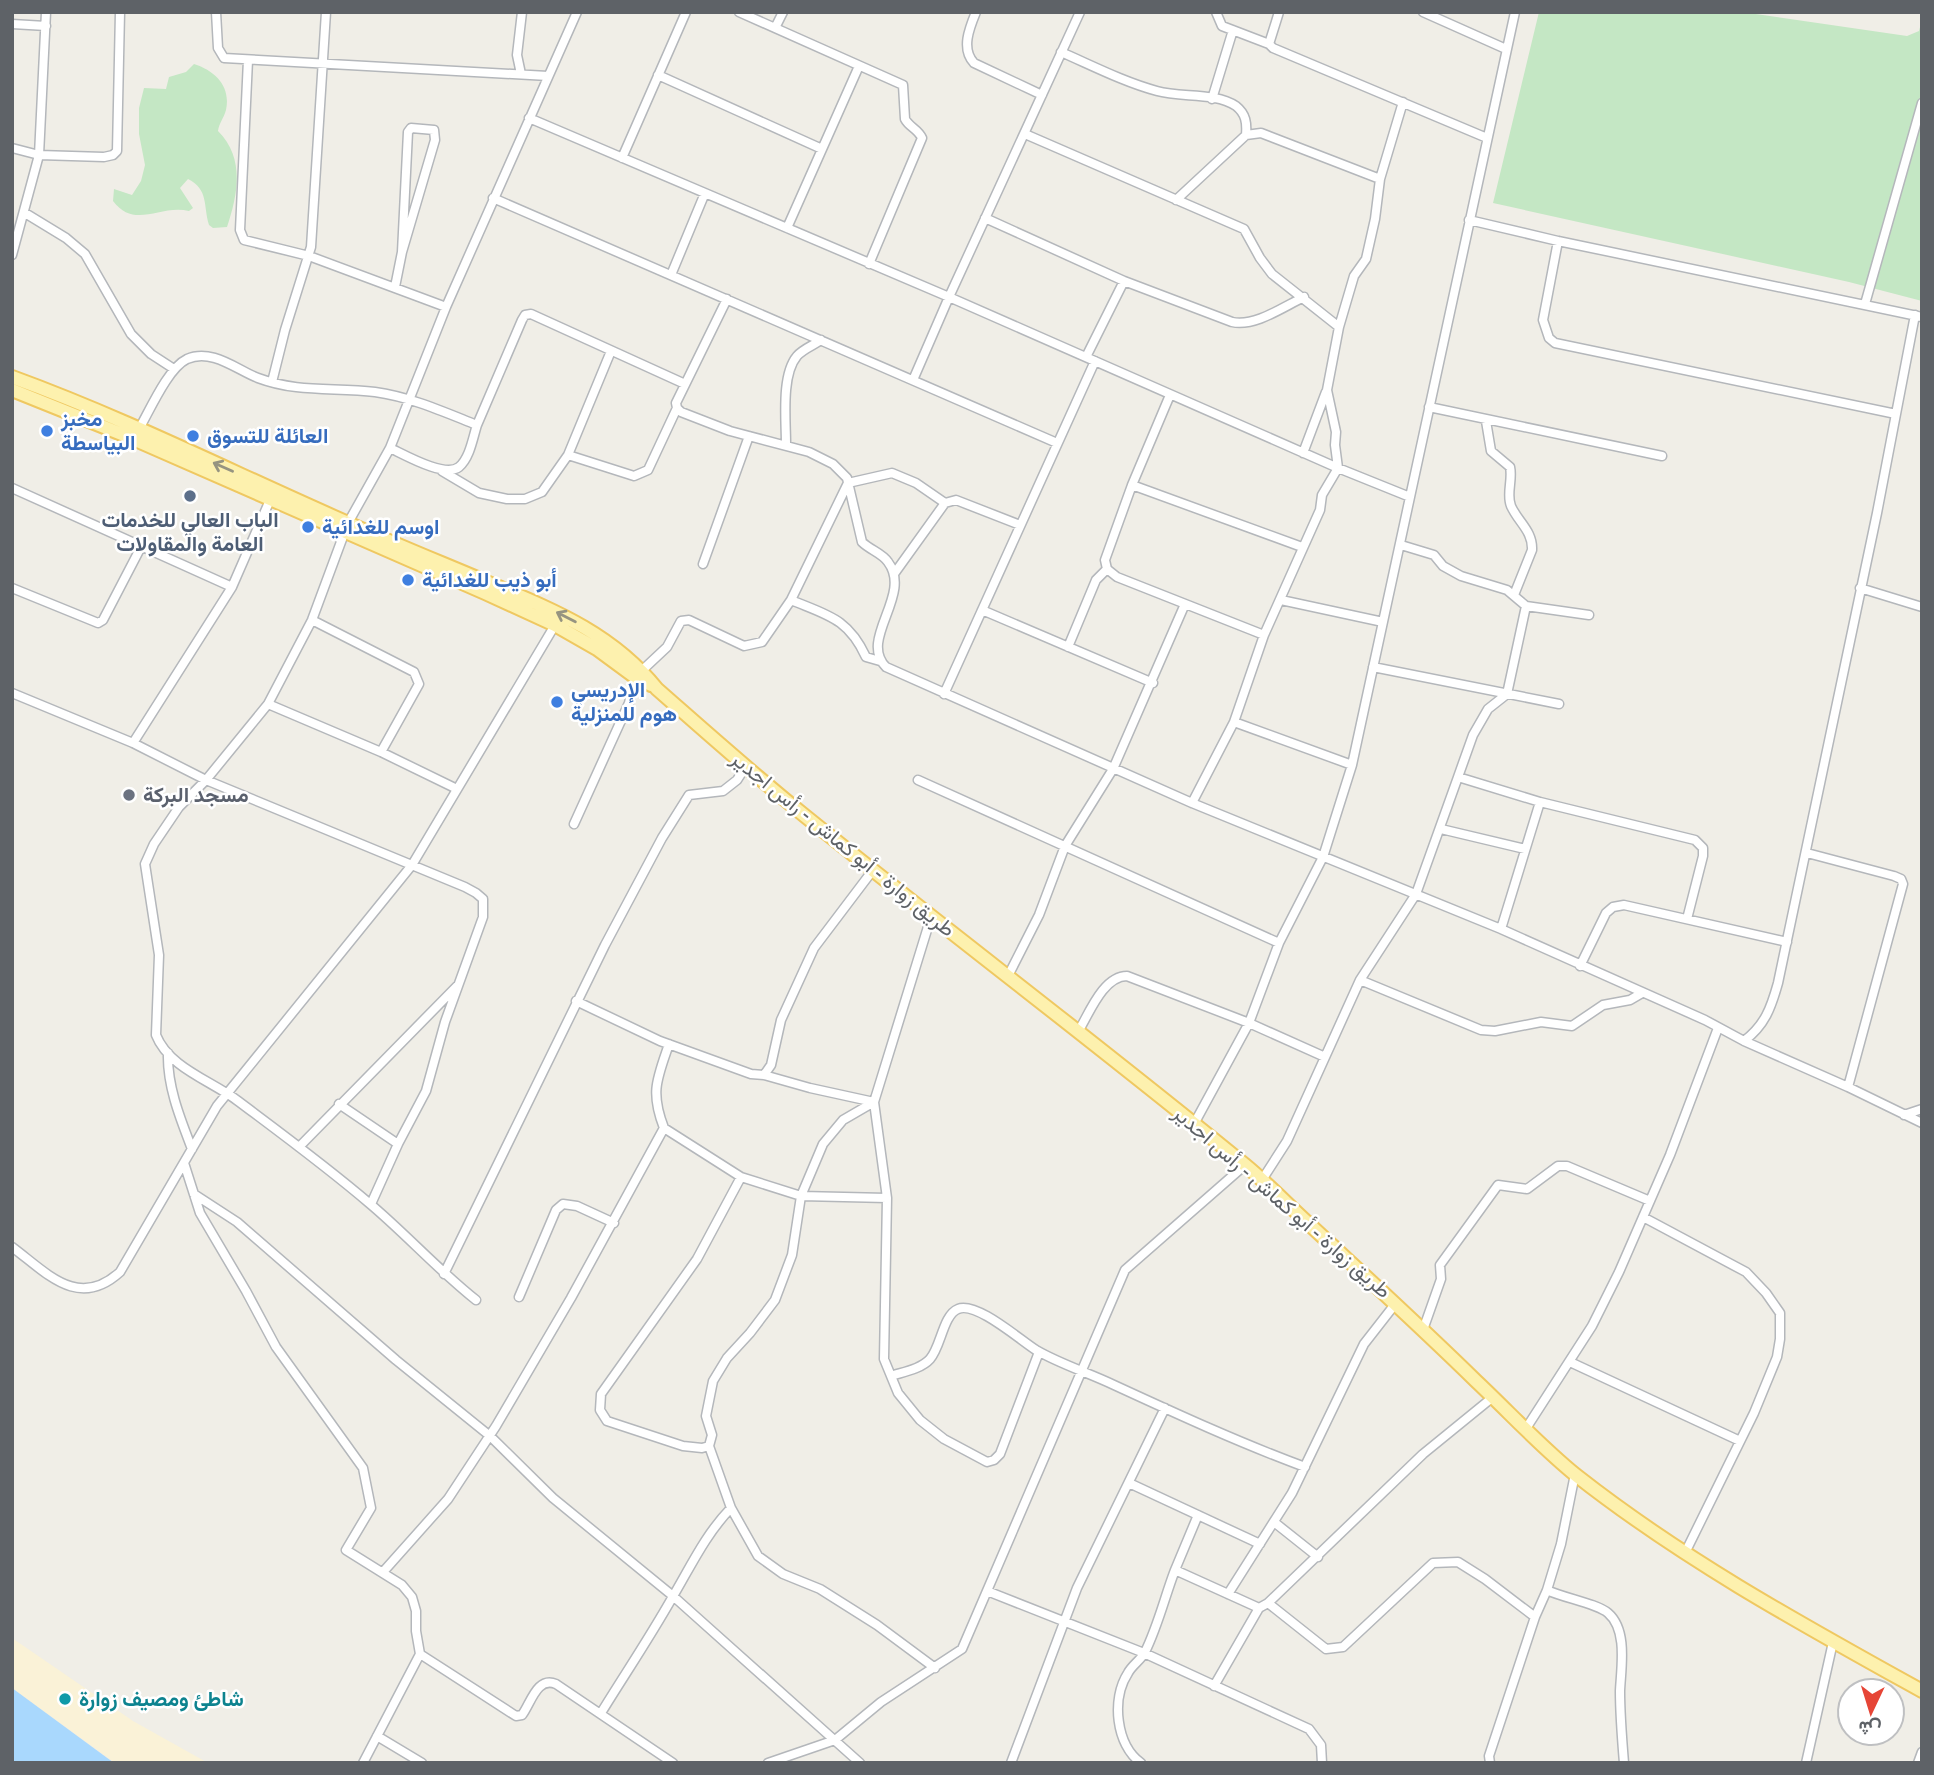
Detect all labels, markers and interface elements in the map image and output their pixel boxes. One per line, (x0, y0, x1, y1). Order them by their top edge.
place label: مخبز البياسطة (60, 406, 136, 456)
marker: مخبز البياسطة (39, 423, 55, 439)
place label: العائلة للتسوق (207, 423, 328, 449)
marker: العائلة للتسوق (185, 428, 201, 444)
one-way arrow (213, 460, 234, 473)
marker: الباب العالي للخدمات العامة والمقاولات (182, 488, 198, 504)
place label: الباب العالي للخدمات العامة والمقاولات (101, 507, 279, 557)
place label: اوسم للغدائية (322, 514, 439, 541)
marker: اوسم للغدائية (300, 519, 316, 535)
place label: أبو ذيب للغدائية (422, 567, 557, 593)
marker: أبو ذيب للغدائية (400, 572, 416, 588)
one-way arrow (556, 609, 577, 623)
place label: الإدريسي هوم للمنزلية (571, 677, 677, 728)
marker: الإدريسي هوم للمنزلية (549, 694, 565, 710)
street label: طريق زوارة - أبو كماش - رأس اجدير (725, 745, 960, 943)
place label: مسجد البركة (143, 782, 249, 808)
marker: مسجد البركة (121, 787, 137, 803)
street label: طريق زوارة - أبو كماش - رأس اجدير (1167, 1099, 1397, 1304)
north arrow (1836, 1677, 1906, 1747)
place label: شاطئ ومصيف زوارة (79, 1686, 244, 1712)
marker: شاطئ ومصيف زوارة (57, 1691, 73, 1707)
text: ش (1857, 1715, 1882, 1741)

